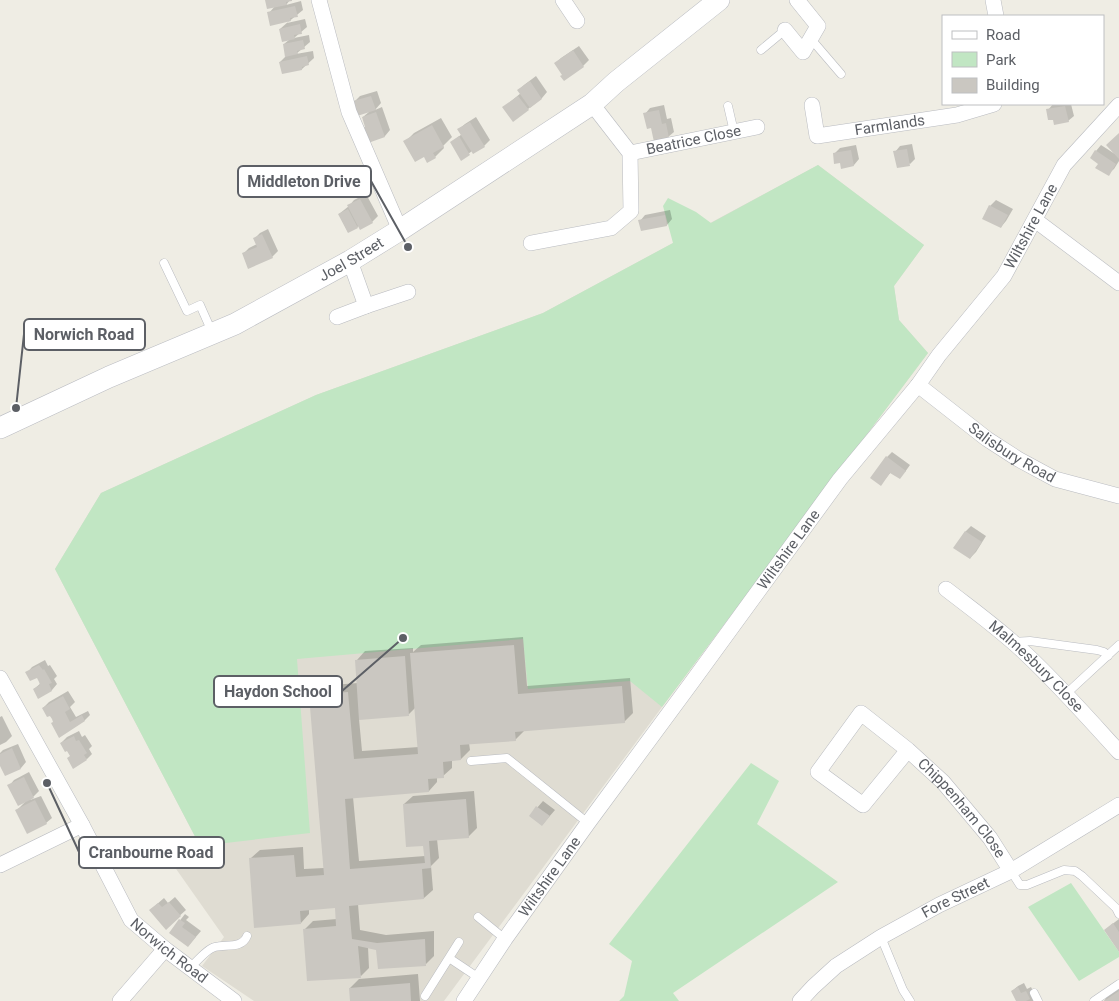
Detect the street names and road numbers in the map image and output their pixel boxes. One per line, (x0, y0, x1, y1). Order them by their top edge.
street label: Farmlands (853, 111, 926, 139)
street label: Beatrice Close (645, 121, 743, 158)
street label: Wiltshire Lane (1001, 180, 1061, 272)
street label: Joel Street (316, 233, 387, 285)
street label: Salisbury Road (965, 419, 1059, 486)
street label: Wiltshire Lane (753, 506, 824, 593)
street label: Malmesbury Close (985, 617, 1087, 716)
street label: Chippenham Close (914, 754, 1009, 861)
street label: Wiltshire Lane (515, 833, 584, 920)
street label: Fore Street (918, 874, 992, 922)
street label: Norwich Road (127, 914, 211, 987)

